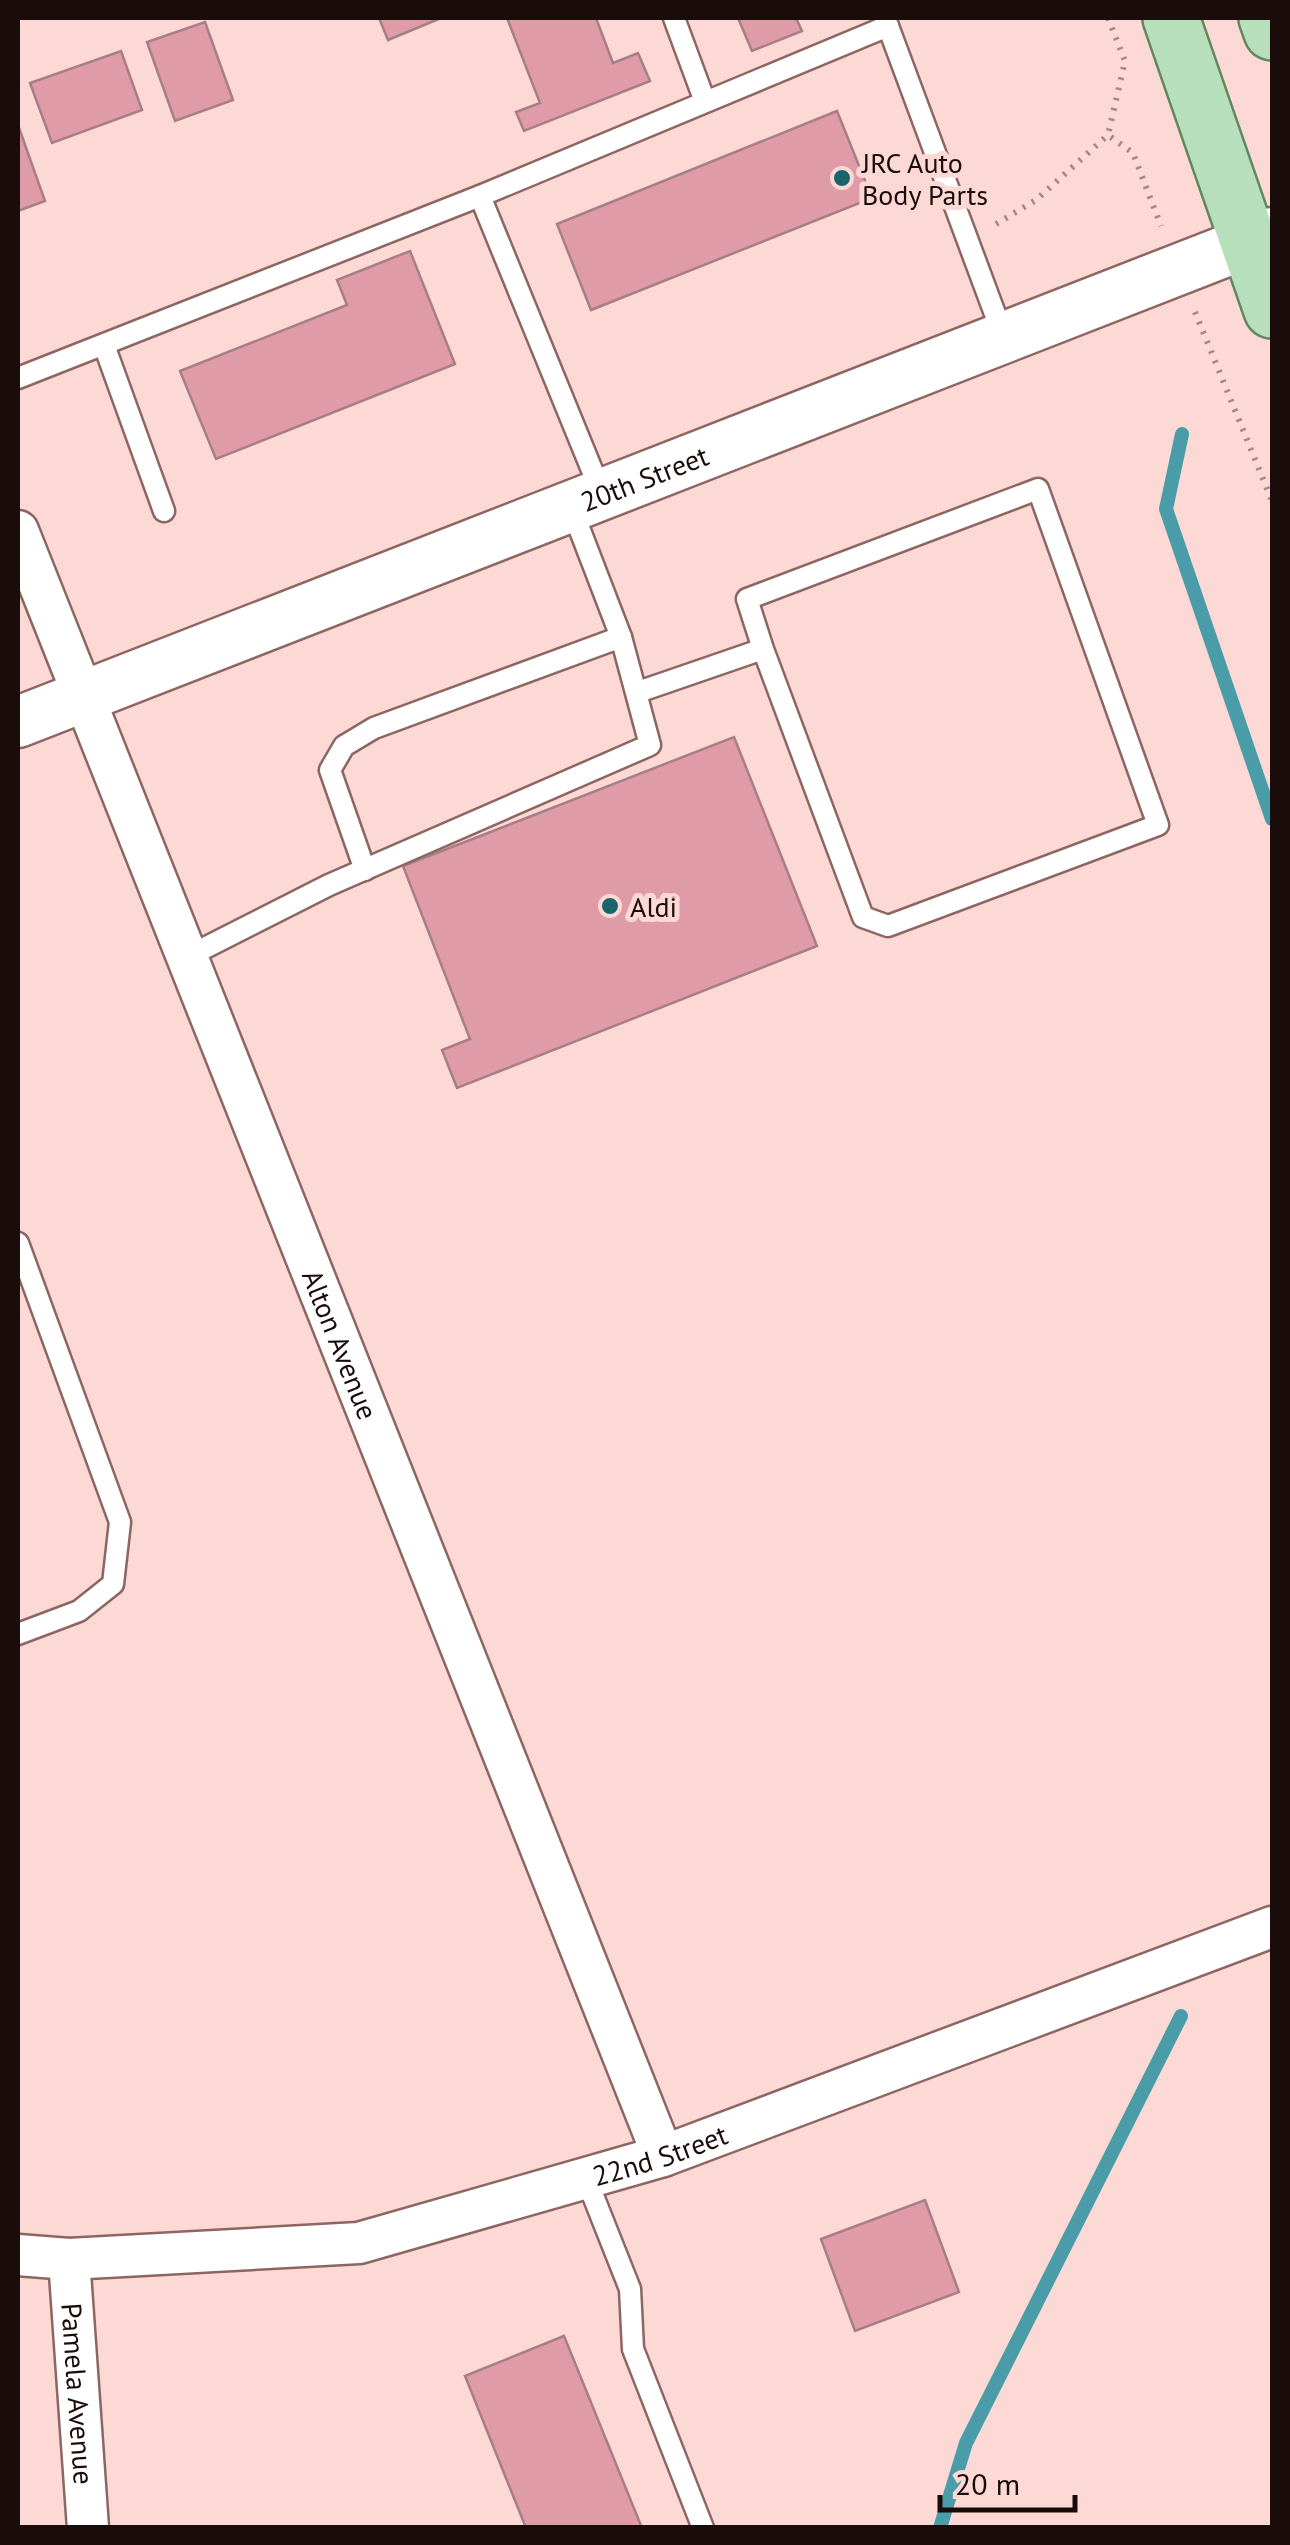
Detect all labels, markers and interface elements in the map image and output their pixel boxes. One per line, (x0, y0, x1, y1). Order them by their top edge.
place label: JRC Auto Body Parts (861, 144, 988, 213)
marker: JRC Auto Body Parts (831, 167, 853, 189)
street label: 20th Street (575, 436, 714, 520)
place label: Aldi (630, 888, 677, 925)
marker: Aldi (599, 895, 621, 917)
street label: Alton Avenue (294, 1264, 387, 1425)
street label: 22nd Street (588, 2115, 733, 2194)
street label: Pamela Avenue (54, 2302, 103, 2486)
scale bar (940, 2450, 1075, 2512)
text: 20 m (955, 2464, 1020, 2503)

